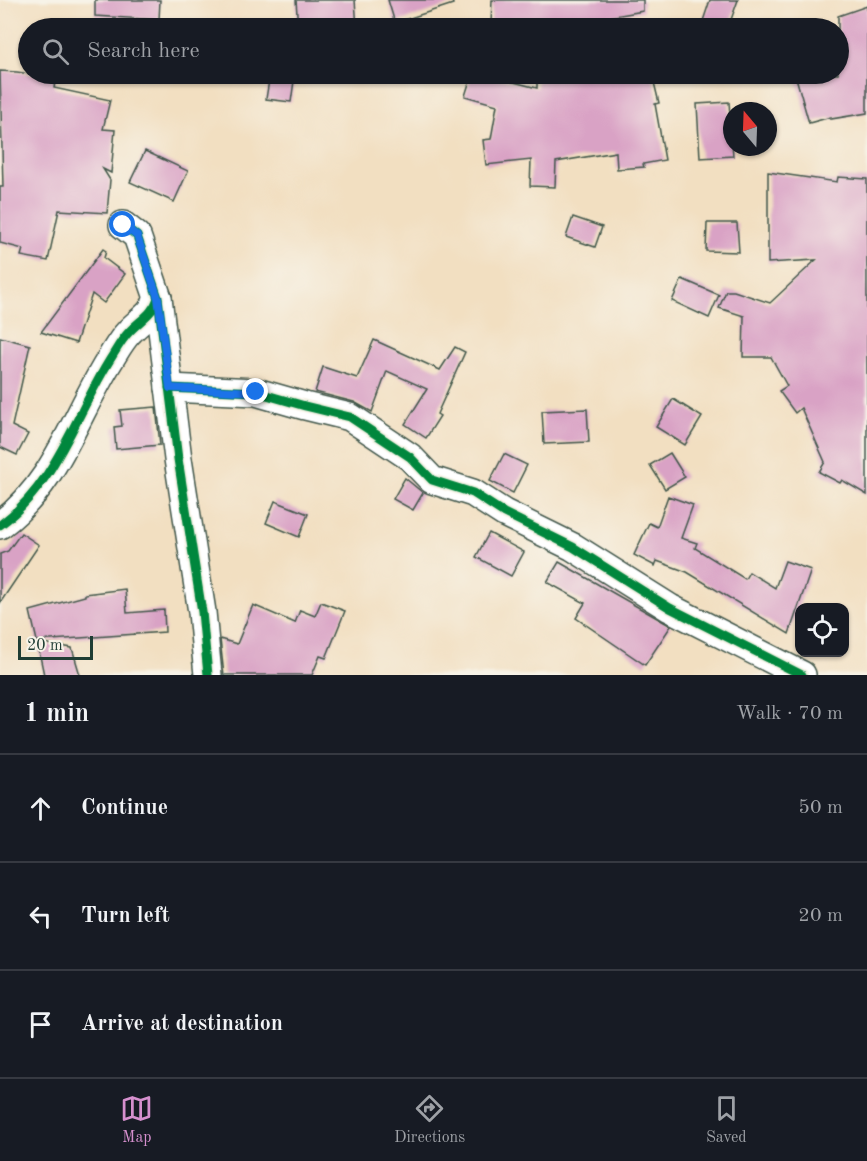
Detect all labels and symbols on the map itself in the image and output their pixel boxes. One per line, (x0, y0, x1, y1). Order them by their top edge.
north arrow (723, 102, 777, 156)
route start (109, 211, 135, 237)
route end (242, 378, 268, 404)
scale bar (18, 633, 93, 660)

